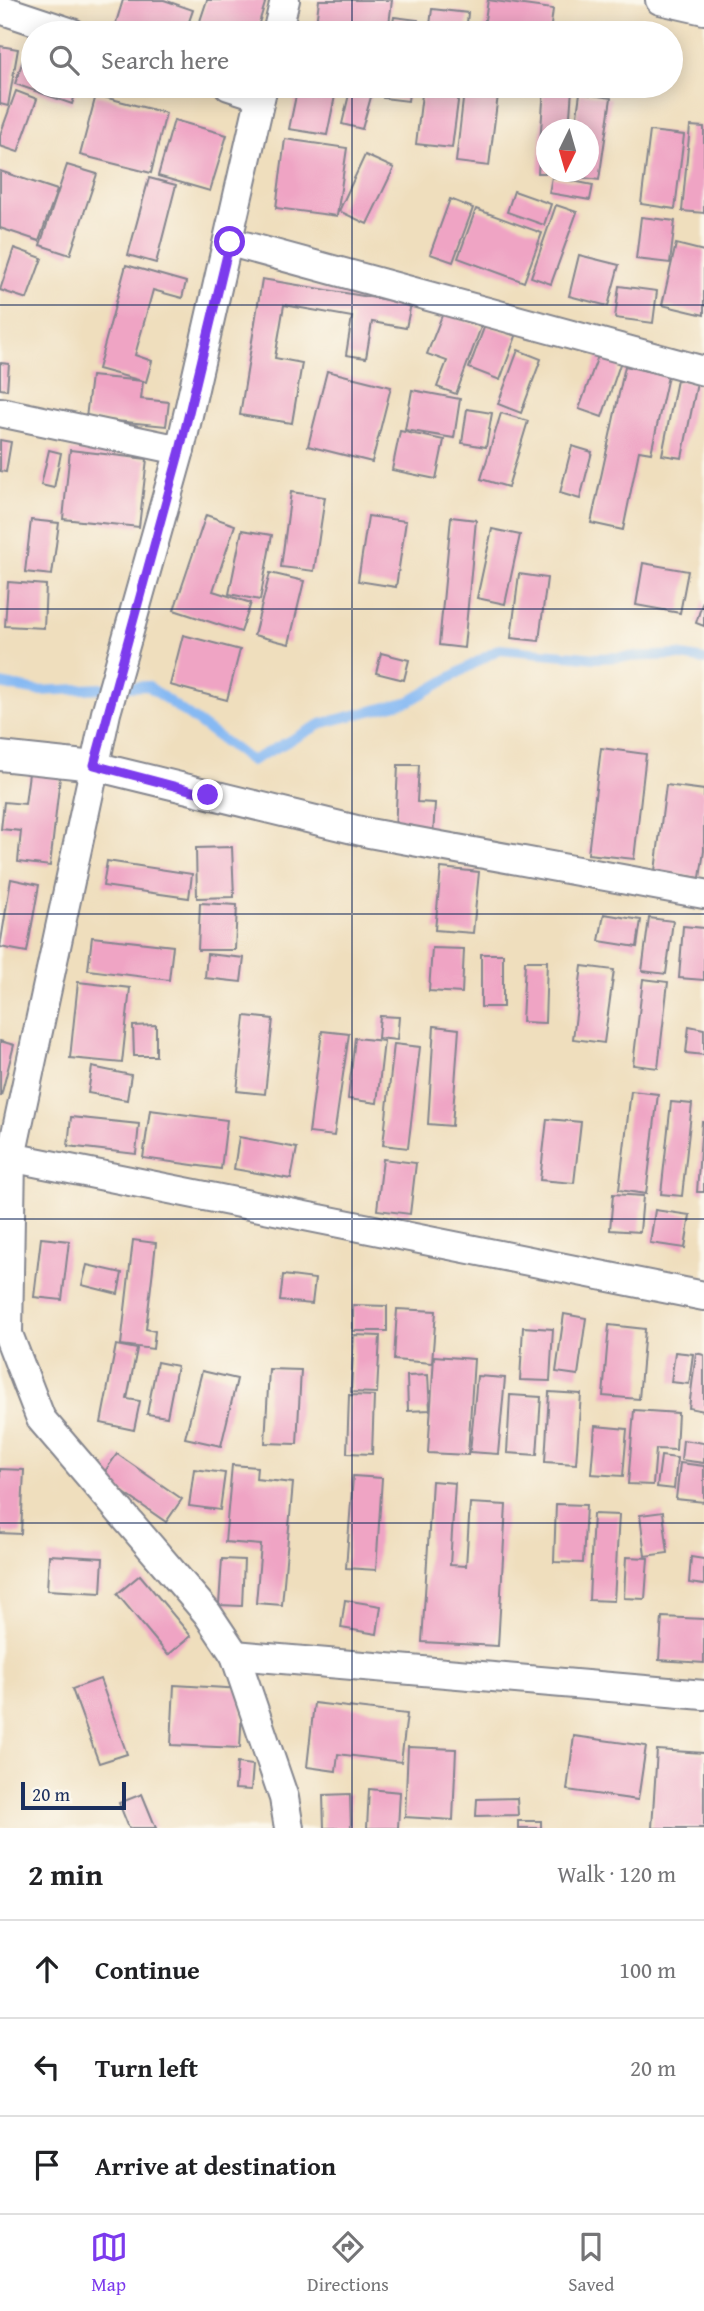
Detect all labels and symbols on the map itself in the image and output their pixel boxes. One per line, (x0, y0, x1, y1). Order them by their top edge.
north arrow (536, 119, 599, 182)
route start (214, 226, 245, 257)
route end (192, 779, 223, 810)
scale bar (21, 1779, 126, 1811)

